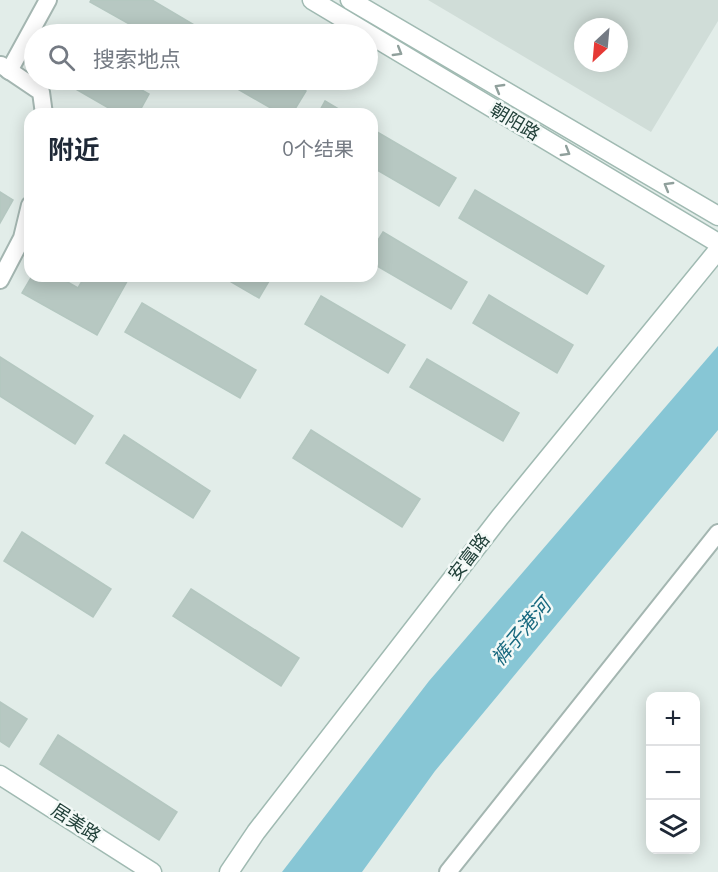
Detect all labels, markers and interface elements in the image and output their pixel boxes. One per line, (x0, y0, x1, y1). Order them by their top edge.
north arrow (574, 18, 628, 72)
search box (24, 24, 378, 90)
icon: search (45, 41, 78, 74)
text: 搜索地点 (93, 44, 181, 73)
one-way arrow (392, 44, 402, 56)
one-way arrow (495, 83, 505, 95)
street label: 朝阳路 (486, 98, 544, 145)
text: 附近 (48, 132, 100, 166)
text: 0个结果 (282, 135, 354, 162)
one-way arrow (560, 145, 570, 156)
one-way arrow (663, 182, 674, 194)
street label: 安富路 (443, 528, 494, 585)
water label: 裤子港河 (485, 589, 559, 671)
map controls (646, 692, 700, 854)
button: + (646, 692, 700, 746)
button: − (646, 746, 700, 800)
street label: 居美路 (47, 798, 105, 847)
button: layers (646, 800, 700, 854)

